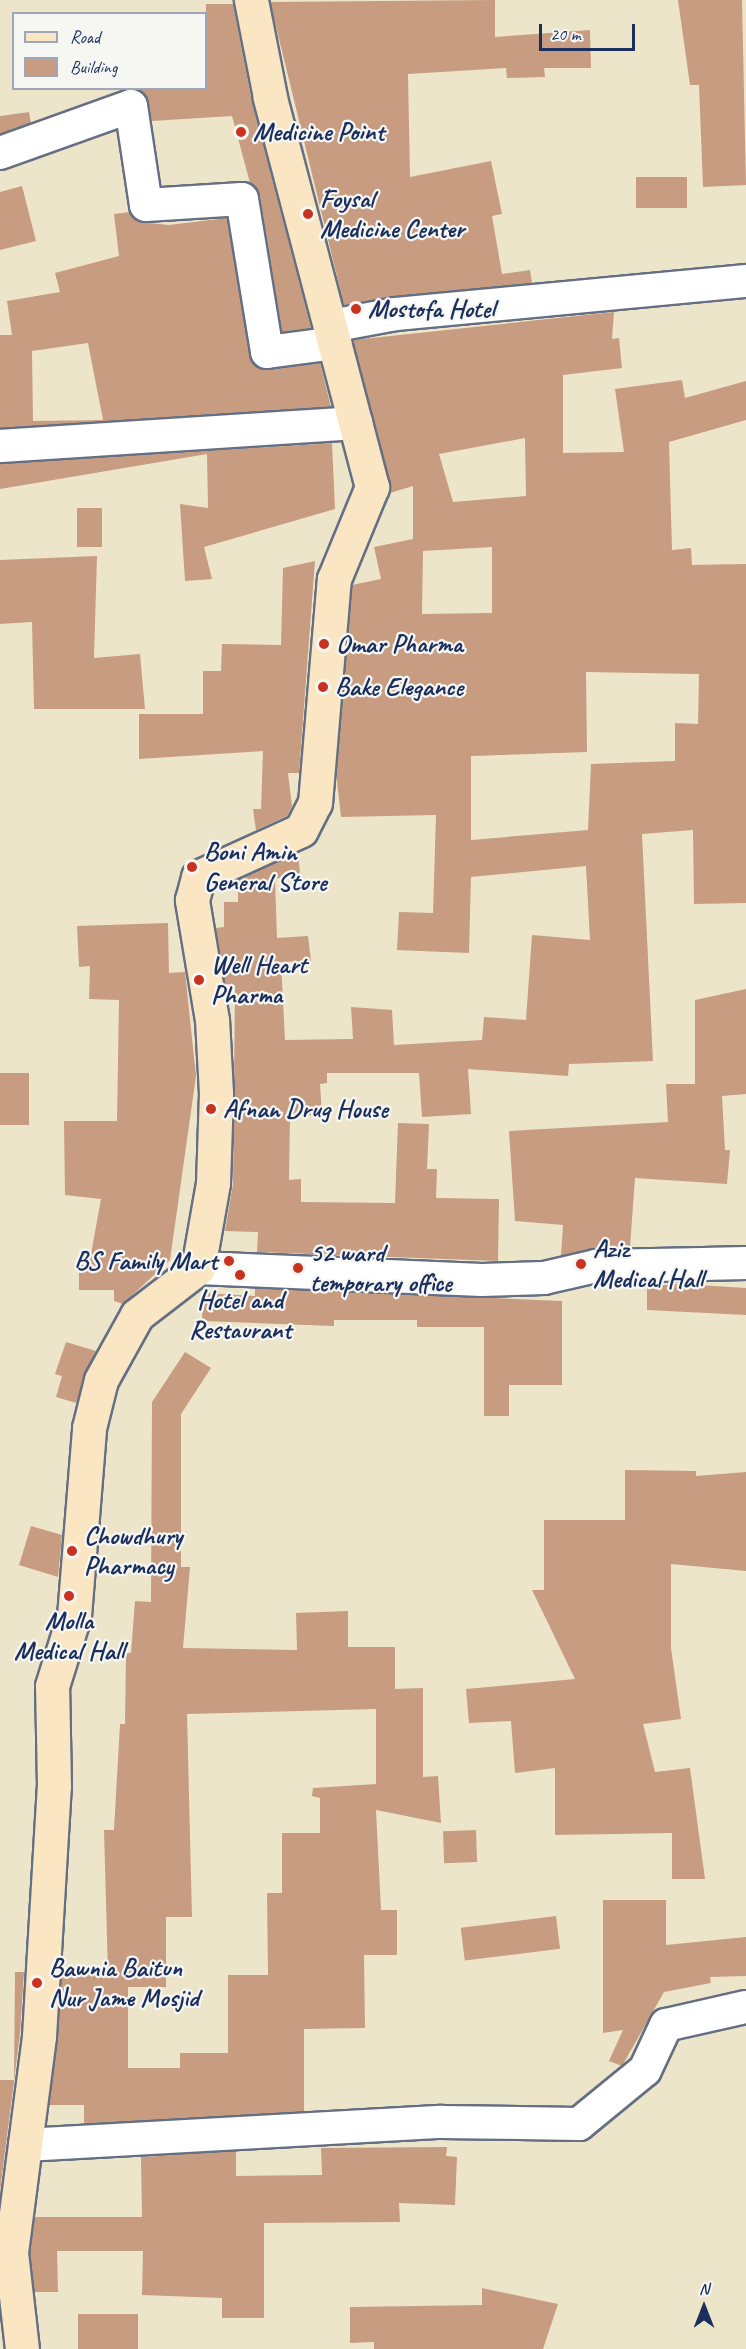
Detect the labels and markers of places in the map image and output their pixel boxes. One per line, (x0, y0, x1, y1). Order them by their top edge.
place label: Medicine Point (253, 116, 384, 148)
marker: Medicine Point (234, 125, 248, 139)
place label: Foysal Medicine Center (320, 183, 464, 244)
marker: Foysal Medicine Center (301, 207, 315, 221)
place label: Mostofa Hotel (368, 293, 495, 325)
marker: Mostofa Hotel (349, 302, 363, 316)
place label: Omar Pharma (336, 628, 463, 660)
marker: Omar Pharma (317, 637, 331, 651)
place label: Bake Elegance (335, 671, 462, 703)
marker: Bake Elegance (316, 680, 330, 694)
place label: Boni Amin General Store (204, 836, 327, 898)
marker: Boni Amin General Store (185, 860, 199, 874)
place label: Well Heart Pharma (211, 949, 307, 1011)
marker: Well Heart Pharma (192, 973, 206, 987)
place label: Afnan Drug House (223, 1093, 388, 1125)
marker: Afnan Drug House (204, 1102, 218, 1116)
place label: Aziz Medical Hall (593, 1233, 703, 1294)
place label: 52 ward temporary office (310, 1237, 452, 1298)
place label: BS Family Mart (74, 1245, 217, 1277)
marker: BS Family Mart (222, 1254, 236, 1268)
marker: Aziz Medical Hall (574, 1257, 588, 1271)
marker: 52 ward temporary office (291, 1261, 305, 1275)
marker: Hotel and Restaurant (233, 1268, 247, 1282)
place label: Hotel and Restaurant (189, 1284, 291, 1346)
place label: Chowdhury Pharmacy (84, 1520, 182, 1582)
marker: Chowdhury Pharmacy (65, 1544, 79, 1558)
marker: Molla Medical Hall (62, 1589, 76, 1603)
place label: Molla Medical Hall (14, 1605, 124, 1666)
place label: Bawnia Baitun Nur Jame Mosjid (49, 1952, 198, 2014)
marker: Bawnia Baitun Nur Jame Mosjid (30, 1976, 44, 1990)

